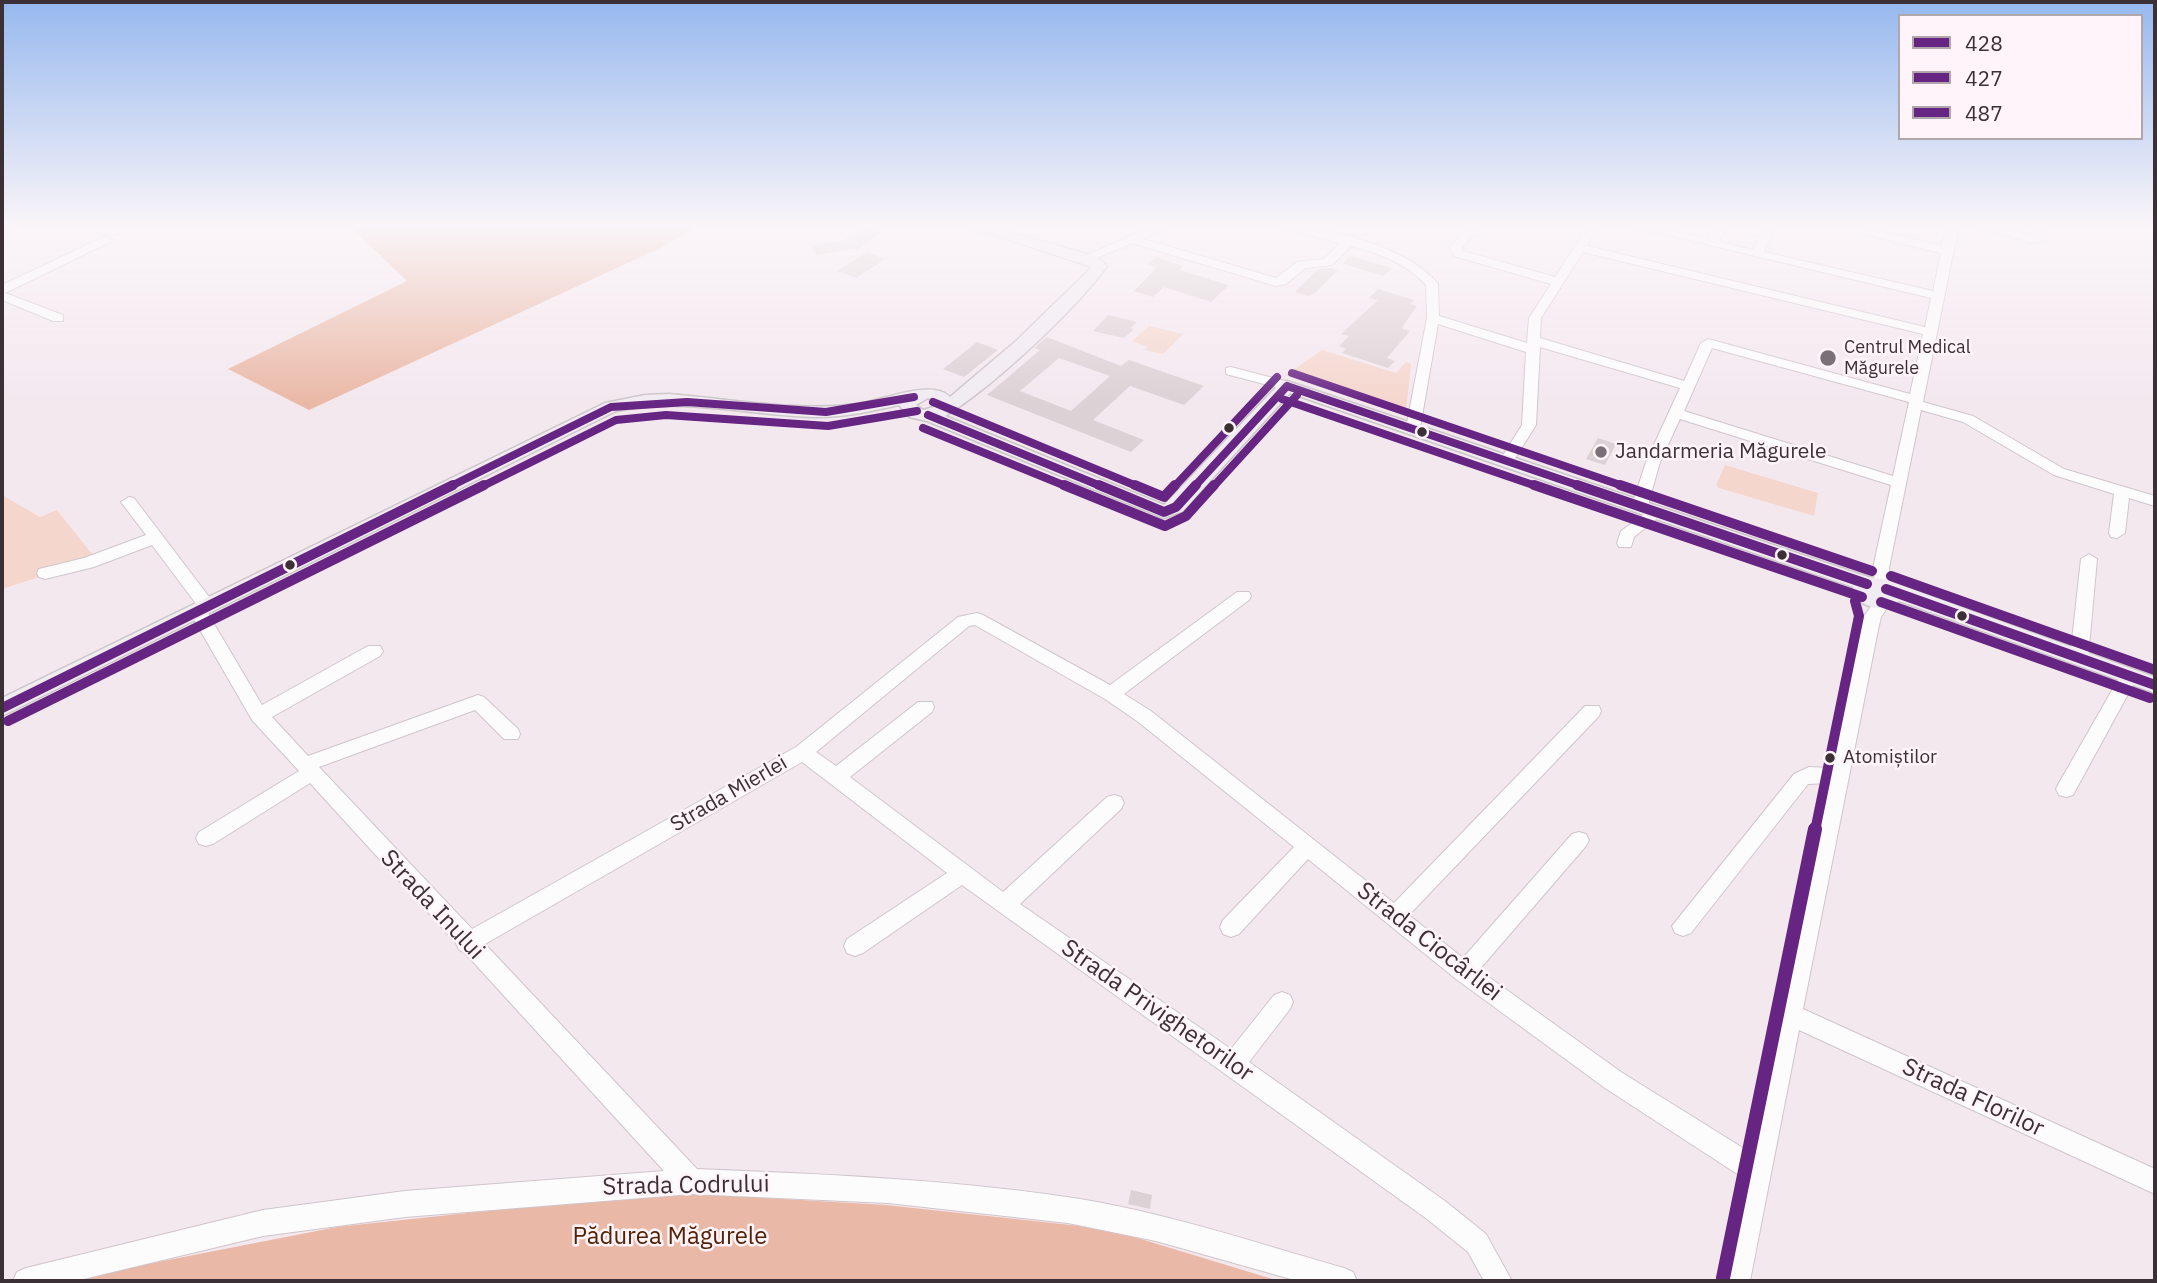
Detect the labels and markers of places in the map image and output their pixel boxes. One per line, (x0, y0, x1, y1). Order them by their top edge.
place label: Centrul Medical Măgurele (1844, 337, 1971, 380)
marker: Centrul Medical Măgurele (1818, 348, 1838, 368)
unlabelled marker (1222, 421, 1236, 435)
unlabelled marker (1415, 425, 1429, 439)
place label: Jandarmeria Măgurele (1615, 439, 1827, 465)
marker: Jandarmeria Măgurele (1593, 444, 1609, 460)
unlabelled marker (1775, 548, 1789, 562)
unlabelled marker (283, 558, 297, 572)
unlabelled marker (1955, 609, 1969, 623)
place label: Atomiștilor (1843, 747, 1937, 769)
marker: Atomiștilor (1823, 751, 1837, 765)

